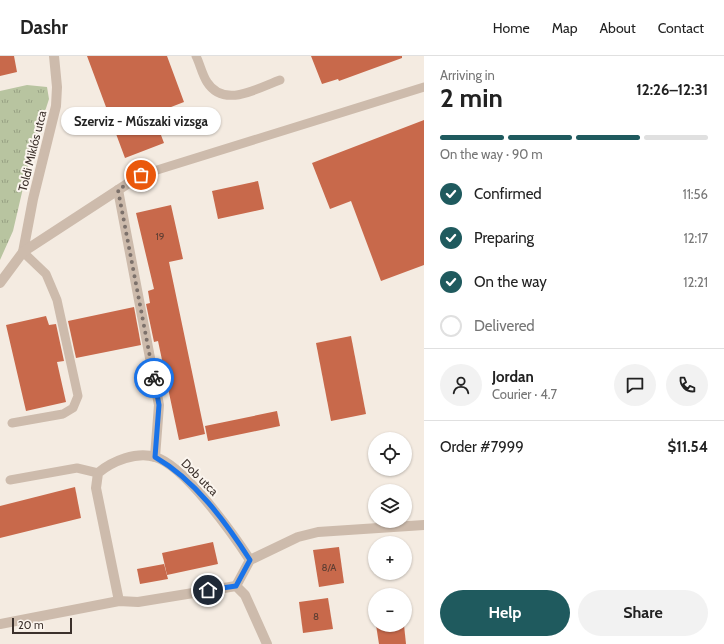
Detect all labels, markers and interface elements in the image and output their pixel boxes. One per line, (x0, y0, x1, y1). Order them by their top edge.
text: Dashr (20, 16, 68, 39)
text: Home (493, 19, 530, 37)
text: Map (552, 19, 577, 37)
text: About (599, 19, 636, 37)
text: Contact (658, 19, 704, 37)
text: Arriving in (440, 67, 495, 83)
text: 12:26–12:31 (636, 81, 708, 99)
text: 2 min (440, 82, 503, 114)
callout: Szerviz - Műszaki vizsga (61, 107, 221, 135)
street label: Toldi Miklós utca (15, 109, 49, 193)
text: Szerviz - Műszaki vizsga (74, 113, 208, 129)
text: On the way · 90 m (440, 146, 543, 162)
pin (124, 158, 158, 192)
icon: bag (130, 164, 152, 186)
icon: check (440, 183, 462, 205)
text: Confirmed (474, 185, 542, 203)
text: 11:56 (682, 186, 708, 202)
icon: check (440, 227, 462, 249)
text: Preparing (474, 229, 534, 247)
house number: 19 (156, 230, 165, 243)
text: 12:17 (683, 230, 708, 246)
icon: check (440, 271, 462, 293)
text: On the way (474, 273, 547, 291)
text: 12:21 (683, 274, 708, 290)
text: Delivered (474, 317, 535, 335)
courier (134, 358, 174, 398)
button: person (440, 364, 482, 406)
button: chat (614, 364, 656, 406)
button: phone (666, 364, 708, 406)
icon: bike (143, 367, 165, 389)
text: Jordan (492, 368, 534, 386)
text: Courier · 4.7 (492, 386, 557, 402)
map controls (368, 432, 412, 632)
button: locate (368, 432, 412, 476)
text: Order #7999 (440, 438, 524, 456)
text: $11.54 (668, 438, 708, 456)
street label: Dob utca (178, 455, 222, 499)
button: layers (368, 484, 412, 528)
button: + (368, 536, 412, 580)
house number: 8/A (322, 561, 337, 574)
pin (191, 573, 225, 607)
icon: home (197, 579, 219, 601)
button: − (368, 588, 412, 632)
button: Help (440, 590, 570, 636)
button: Share (578, 590, 708, 636)
house number: 8 (313, 610, 319, 623)
scale bar (12, 616, 72, 635)
text: 20 m (18, 618, 44, 632)

